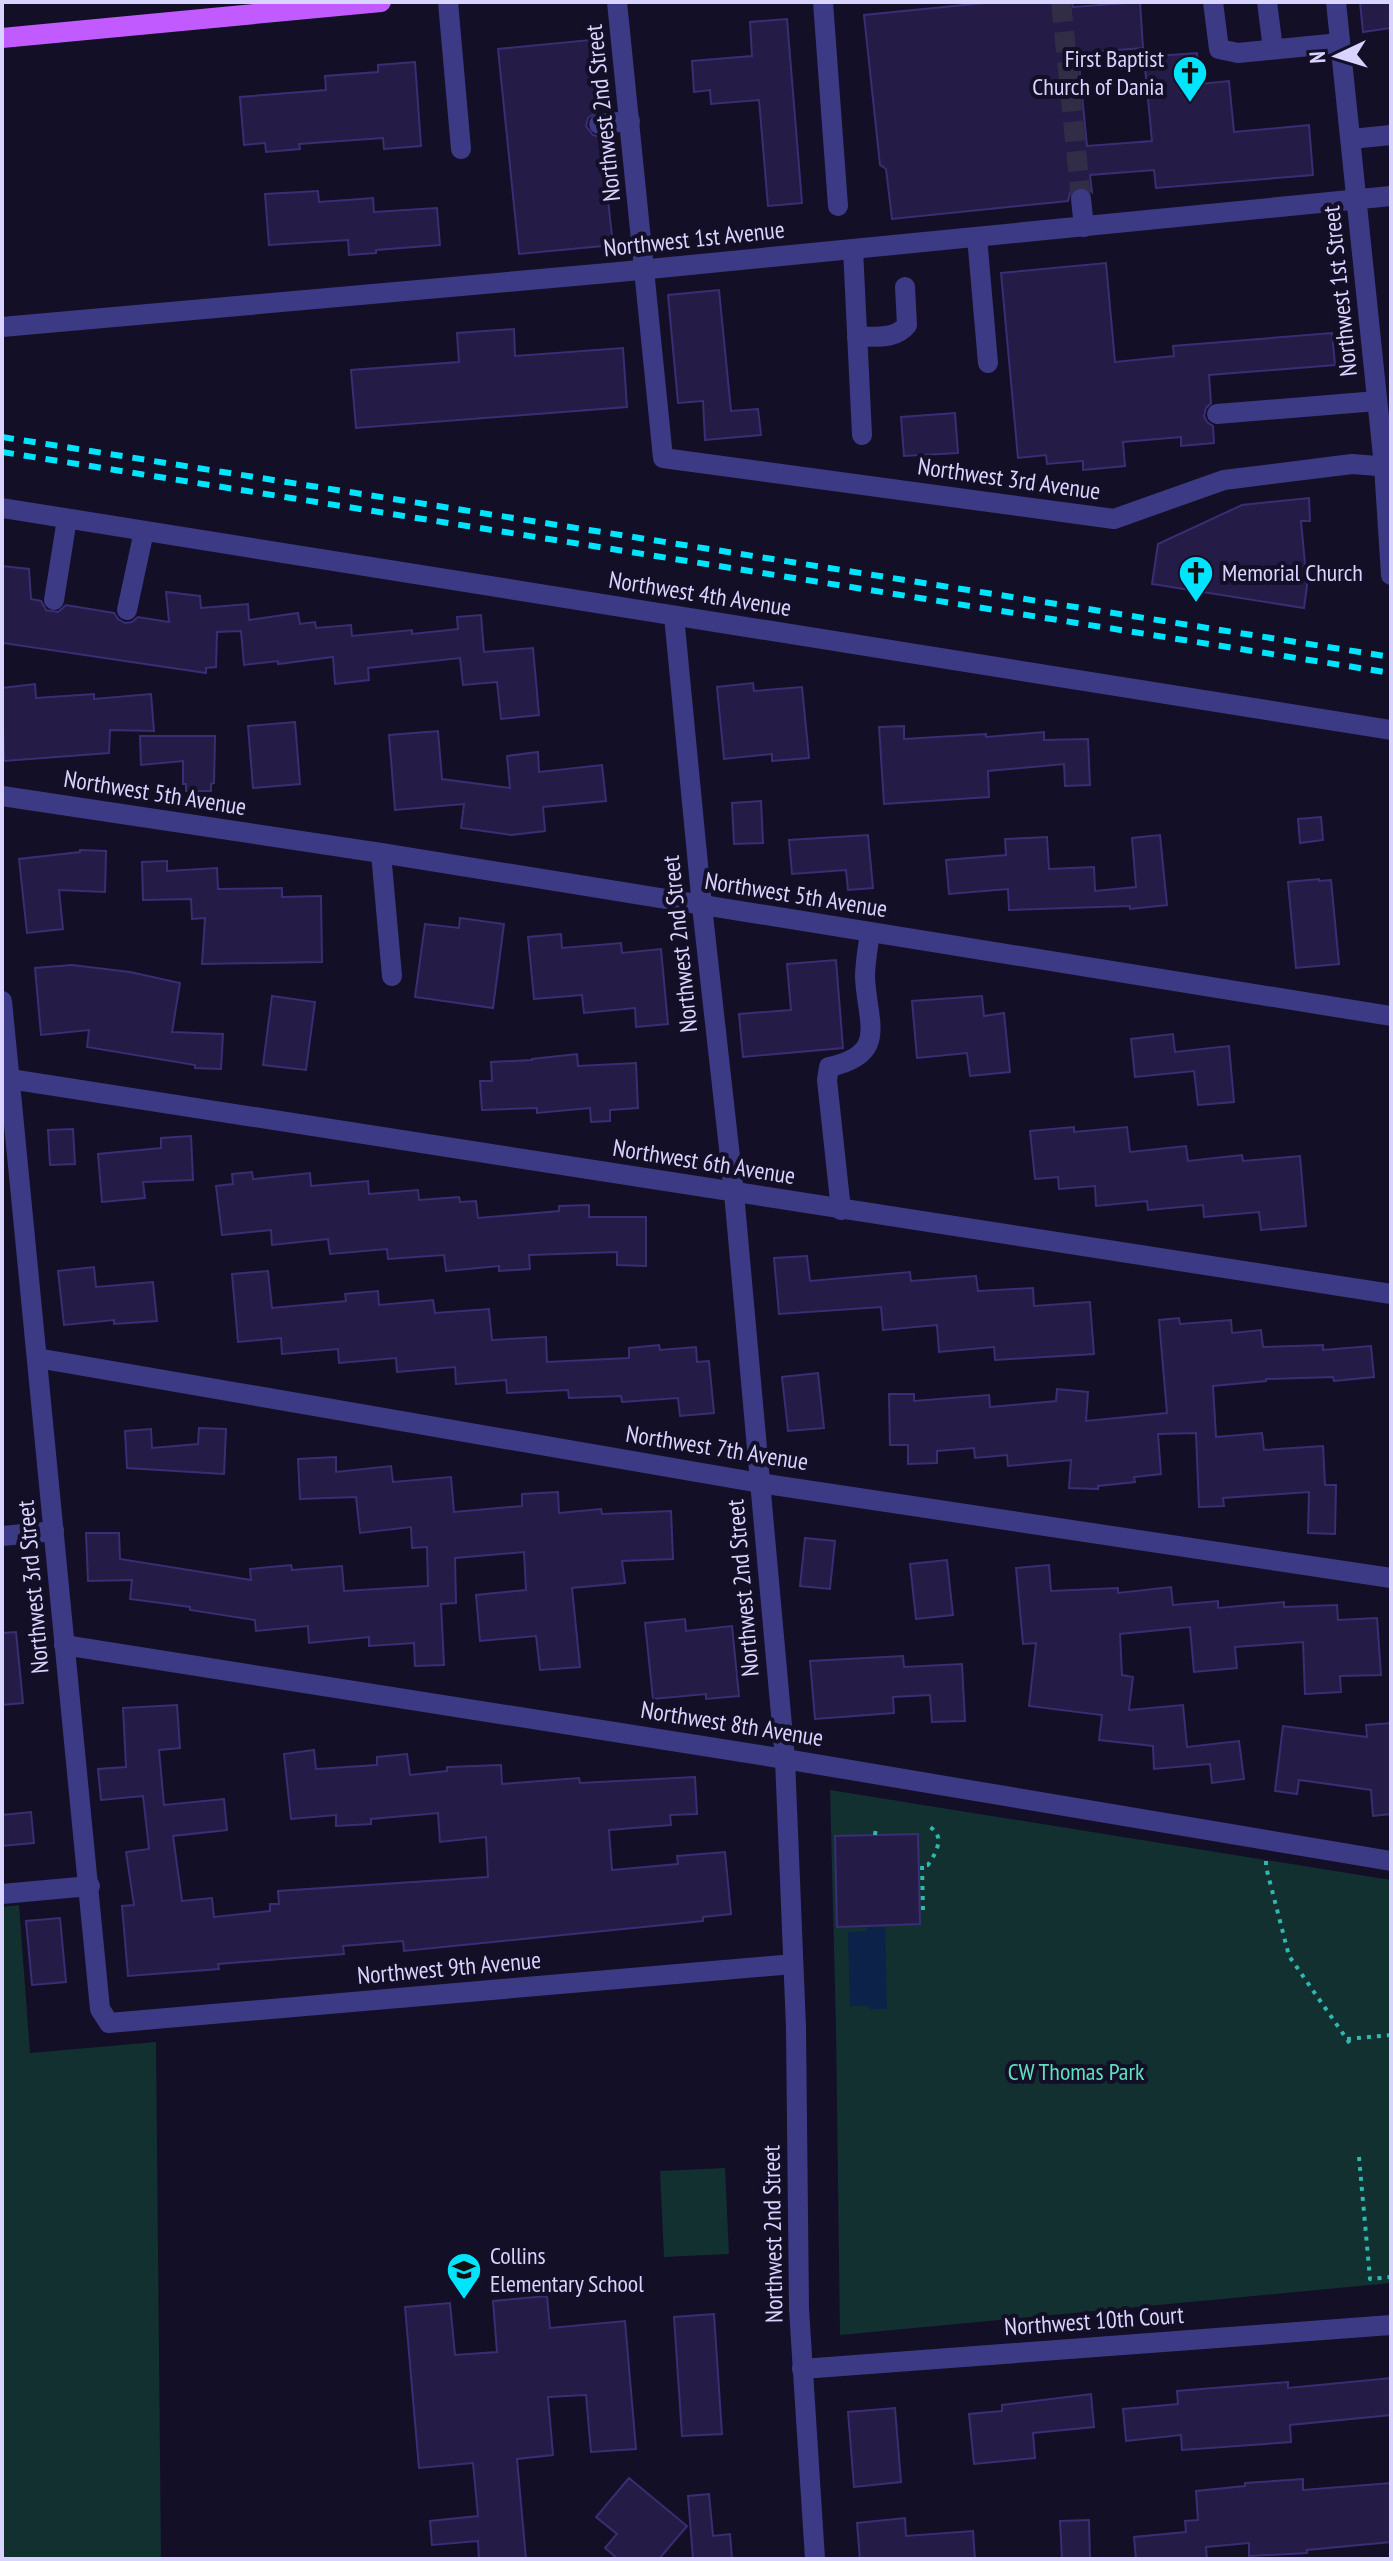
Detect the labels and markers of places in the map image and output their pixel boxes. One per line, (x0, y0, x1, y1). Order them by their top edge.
place label: First Baptist Church of Dania (1032, 43, 1164, 102)
church icon: First Baptist Church of Dania (1171, 54, 1209, 104)
church icon: Memorial Church (1177, 554, 1215, 604)
place label: Memorial Church (1222, 557, 1363, 588)
place label: Collins Elementary School (490, 2240, 644, 2299)
school or university icon: Collins Elementary School (445, 2251, 483, 2301)

